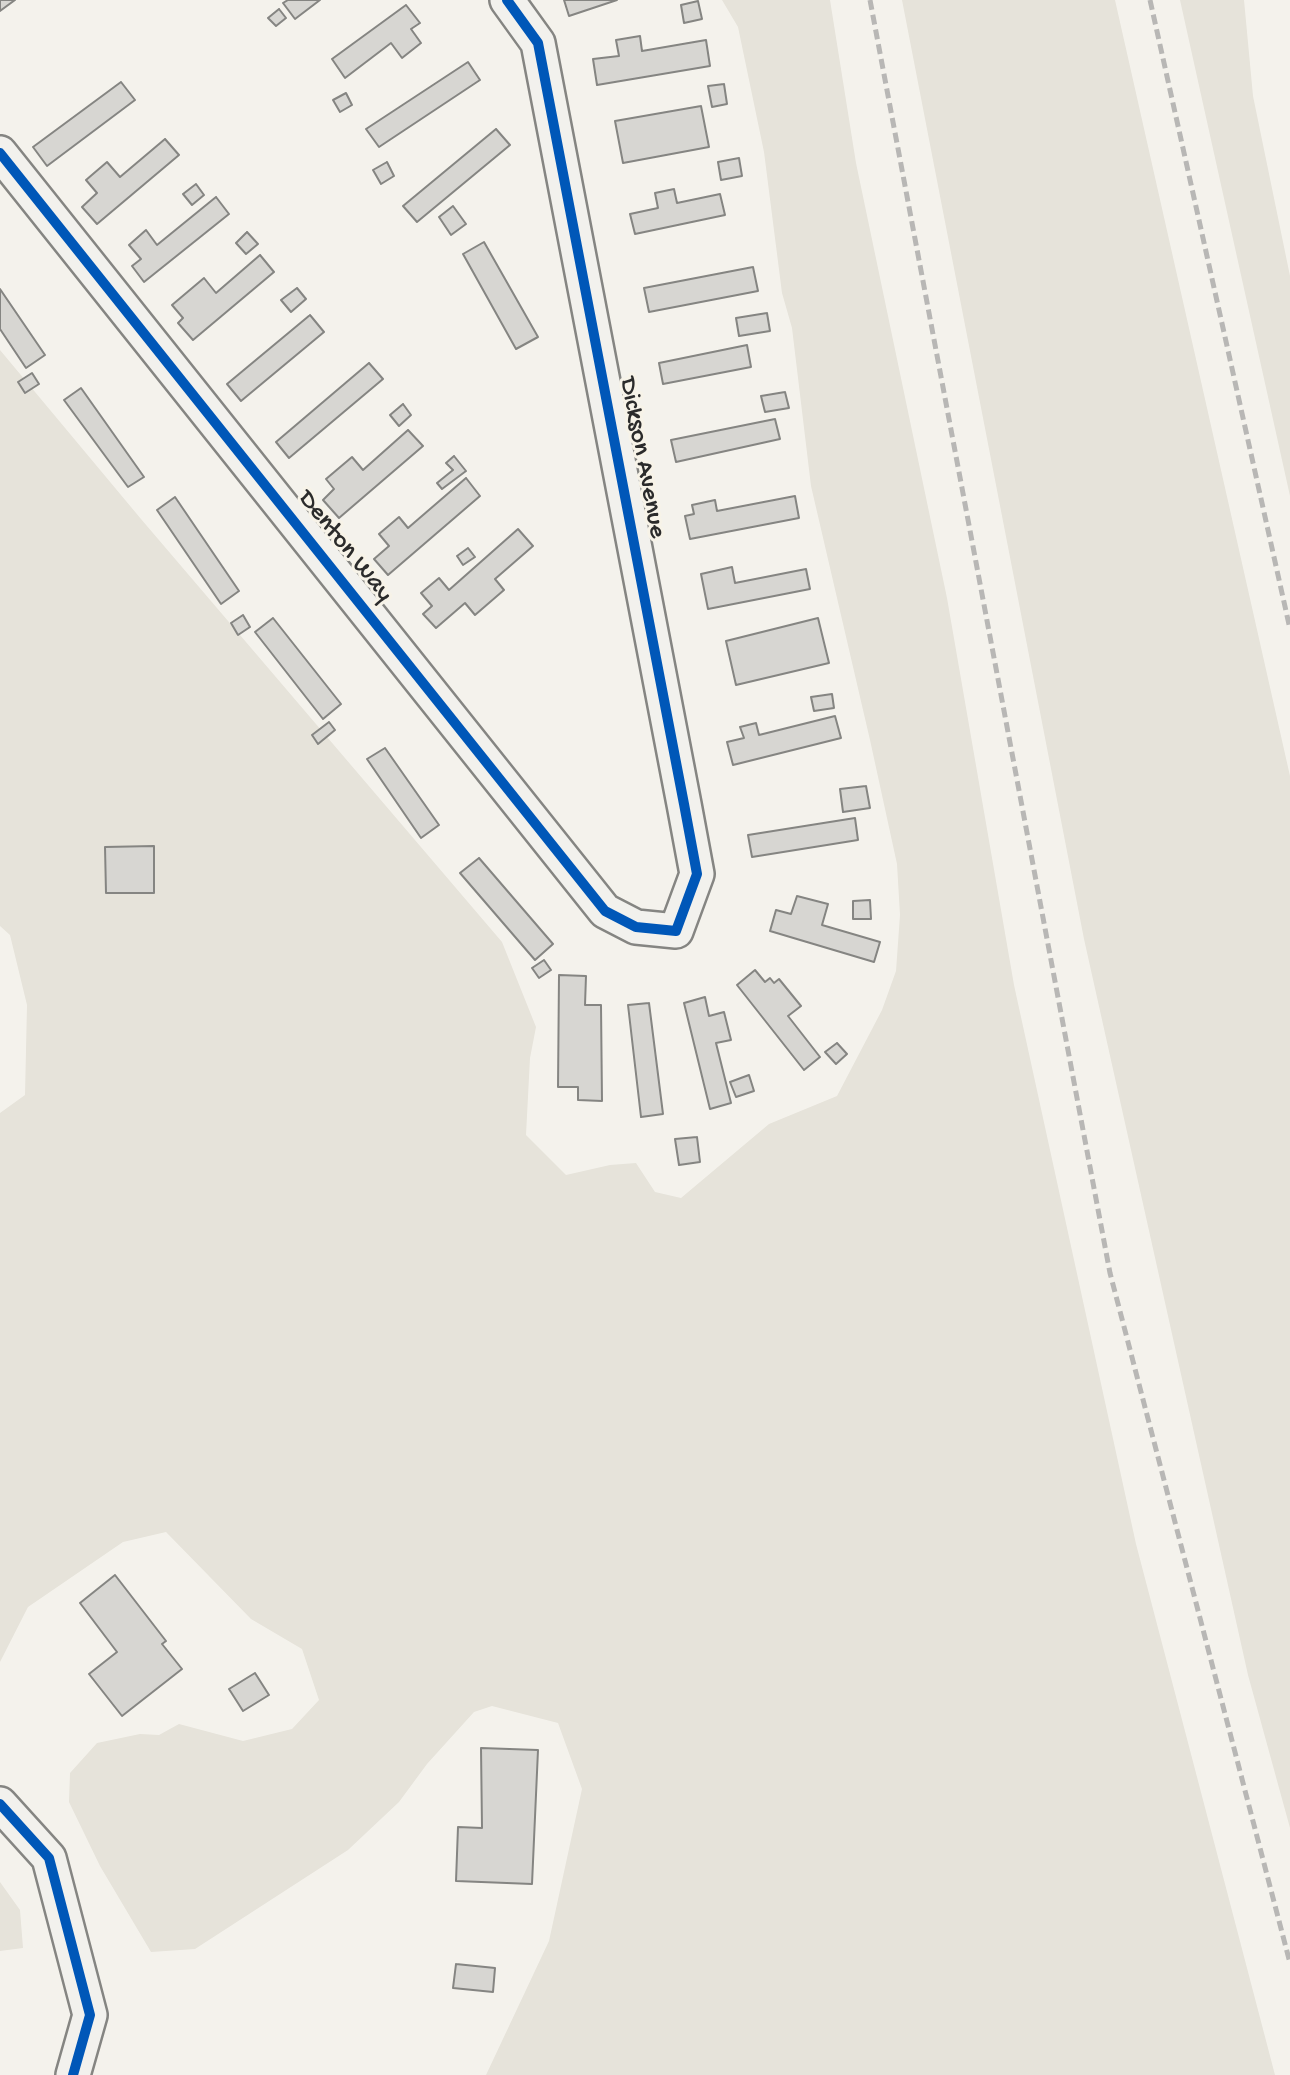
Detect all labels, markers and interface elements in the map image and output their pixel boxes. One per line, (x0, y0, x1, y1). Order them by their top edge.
street label: Dickson Avenue (610, 375, 672, 541)
street label: Denton Way (290, 485, 398, 609)

